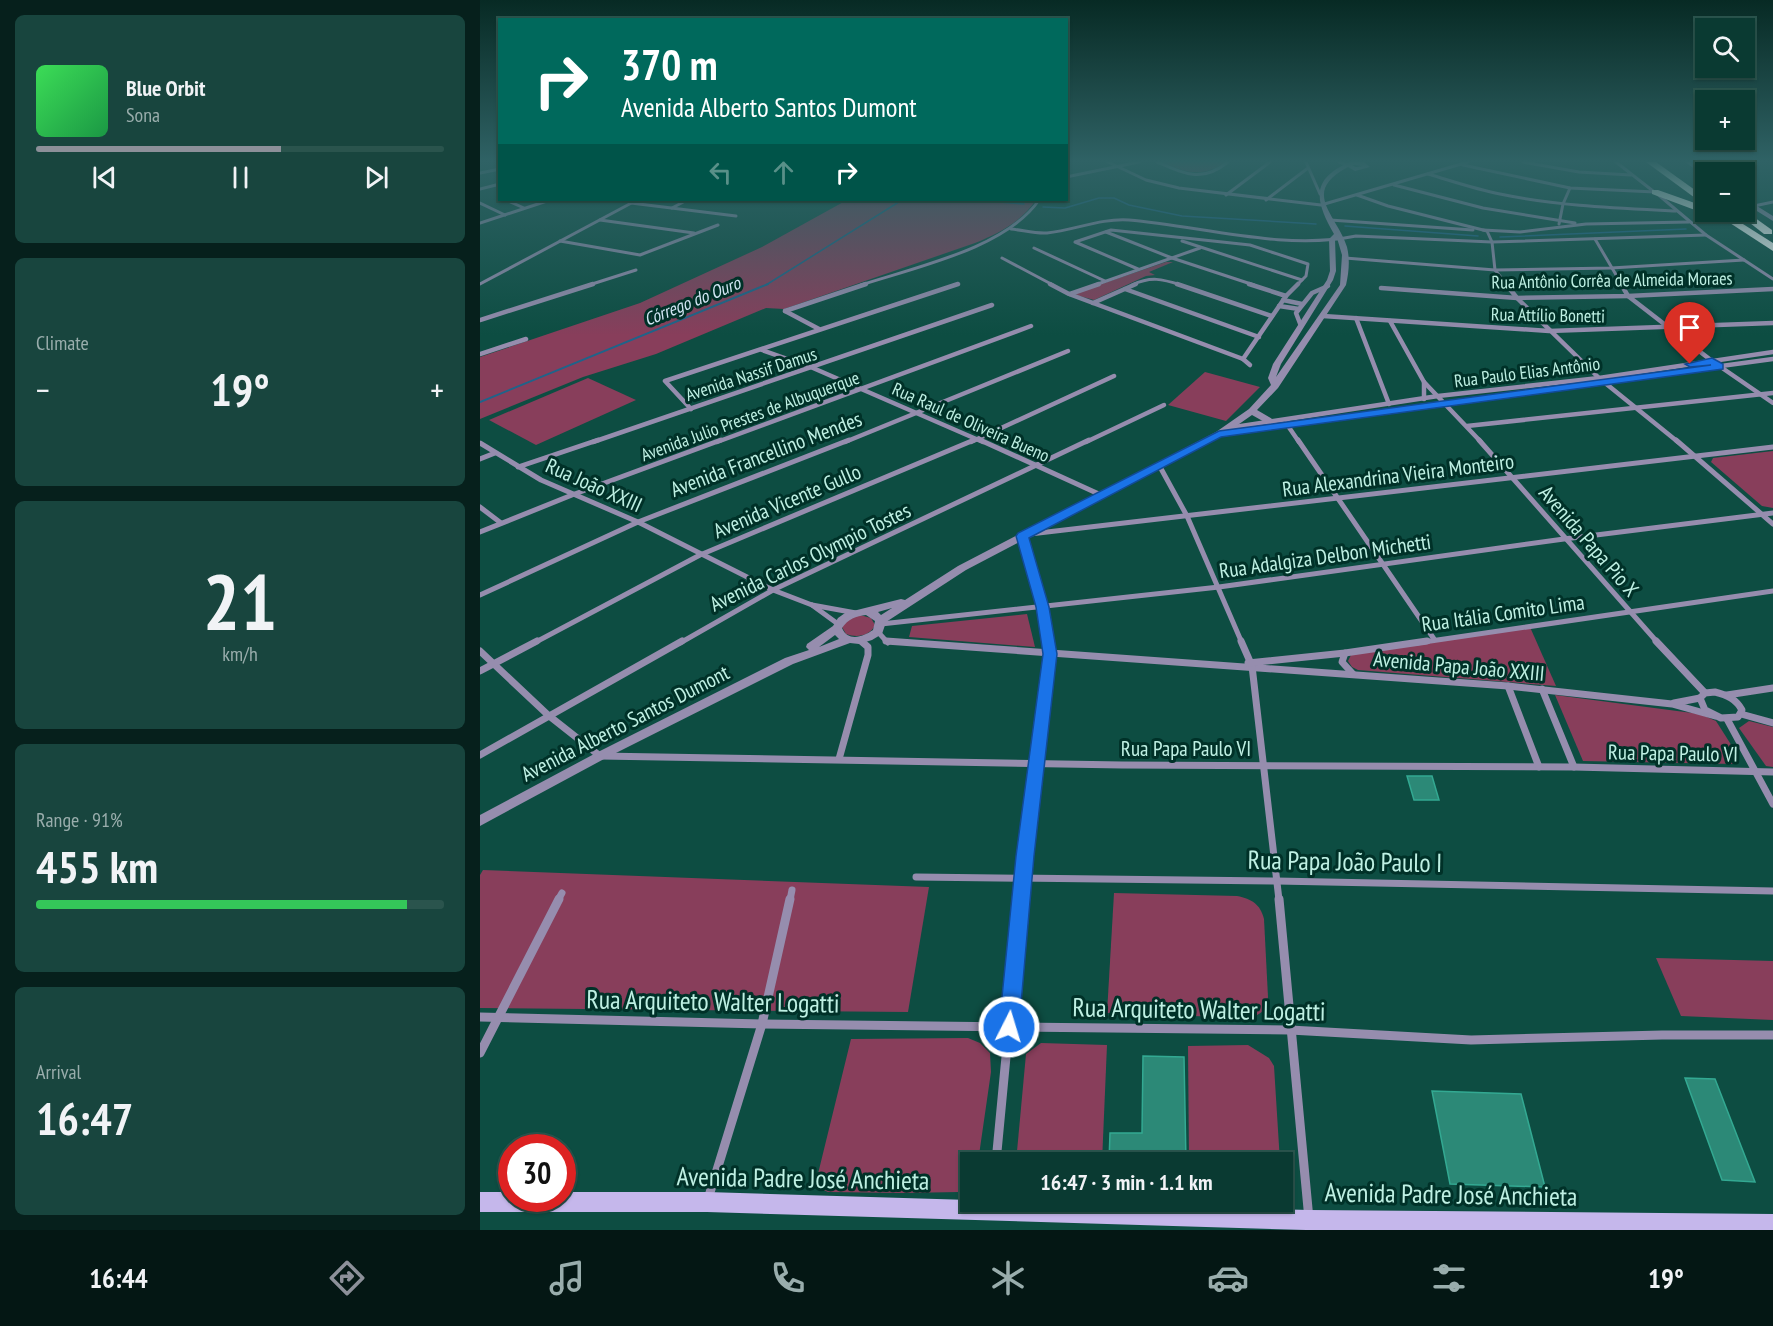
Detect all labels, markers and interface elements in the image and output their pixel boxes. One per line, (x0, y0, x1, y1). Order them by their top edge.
map controls (1695, 18, 1755, 222)
button: search (1695, 18, 1755, 78)
text: 370 m (621, 37, 718, 92)
icon: right (522, 42, 600, 120)
text: Blue Orbit (126, 74, 205, 102)
text: Avenida Alberto Santos Dumont (621, 90, 917, 124)
button: + (1695, 90, 1755, 150)
text: Sona (126, 102, 160, 128)
icon: left (704, 156, 737, 189)
icon: ahead (767, 156, 800, 189)
icon: right (830, 156, 863, 189)
icon: previous (88, 161, 121, 194)
icon: pause (224, 161, 257, 194)
icon: next (360, 161, 393, 194)
button: − (1695, 162, 1755, 222)
street label: Rua Antônio Corrêa de Almeida Moraes (1491, 266, 1733, 294)
water label: Córrego do Ouro (640, 271, 745, 331)
pin (1664, 302, 1715, 364)
street label: Rua Attílio Bonetti (1491, 303, 1605, 327)
icon: arrive (1673, 311, 1706, 344)
text: Climate (36, 330, 89, 356)
street label: Avenida Nassif Damus (682, 342, 820, 406)
street label: Rua Paulo Elias Antônio (1453, 352, 1602, 392)
text: 19° (210, 360, 270, 418)
street label: Avenida Julio Prestes de Albuquerque (638, 366, 862, 466)
text: − (36, 368, 50, 411)
text: + (430, 368, 444, 411)
street label: Rua Raul de Oliveira Bueno (889, 377, 1053, 467)
street label: Avenida Francellino Mendes (666, 405, 866, 503)
street label: Rua Alexandrina Vieira Monteiro (1281, 447, 1515, 503)
street label: Rua João XXIII (542, 452, 646, 518)
street label: Avenida Vicente Gullo (709, 458, 865, 544)
street label: Avenida Papa Pio X (1533, 480, 1645, 603)
street label: Avenida Carlos Olympio Tostes (705, 497, 915, 617)
street label: Rua Adalgiza Delbon Michetti (1217, 528, 1433, 584)
text: 21 (203, 551, 277, 652)
street label: Rua Itália Comito Lima (1420, 588, 1586, 638)
text: km/h (222, 641, 258, 667)
street label: Avenida Papa João XXIII (1372, 645, 1546, 687)
street label: Avenida Alberto Santos Dumont (516, 659, 734, 787)
street label: Rua Papa Paulo VI (1121, 735, 1251, 762)
street label: Rua Papa Paulo VI (1608, 738, 1738, 768)
text: Range · 91% (36, 807, 123, 833)
text: 455 km (36, 837, 158, 895)
street label: Rua Papa João Paulo I (1247, 843, 1443, 879)
street label: Rua Arquiteto Walter Logatti (586, 982, 840, 1020)
street label: Rua Arquiteto Walter Logatti (1072, 990, 1326, 1028)
position arrow (977, 995, 1041, 1059)
text: Arrival (36, 1059, 81, 1085)
text: 16:47 (36, 1089, 133, 1147)
speed limit sign: 30 (498, 1134, 576, 1212)
street label: Avenida Padre José Anchieta (676, 1159, 930, 1197)
text: 16:47 · 3 min · 1.1 km (1040, 1168, 1213, 1196)
street label: Avenida Padre José Anchieta (1324, 1175, 1578, 1213)
icon: directions (326, 1257, 368, 1299)
icon: music (546, 1257, 588, 1299)
icon: phone (767, 1257, 809, 1299)
icon: climate (987, 1257, 1029, 1299)
icon: car (1207, 1257, 1249, 1299)
icon: filters (1428, 1257, 1470, 1299)
text: 16:44 (89, 1261, 148, 1295)
text: 19° (1648, 1261, 1684, 1295)

